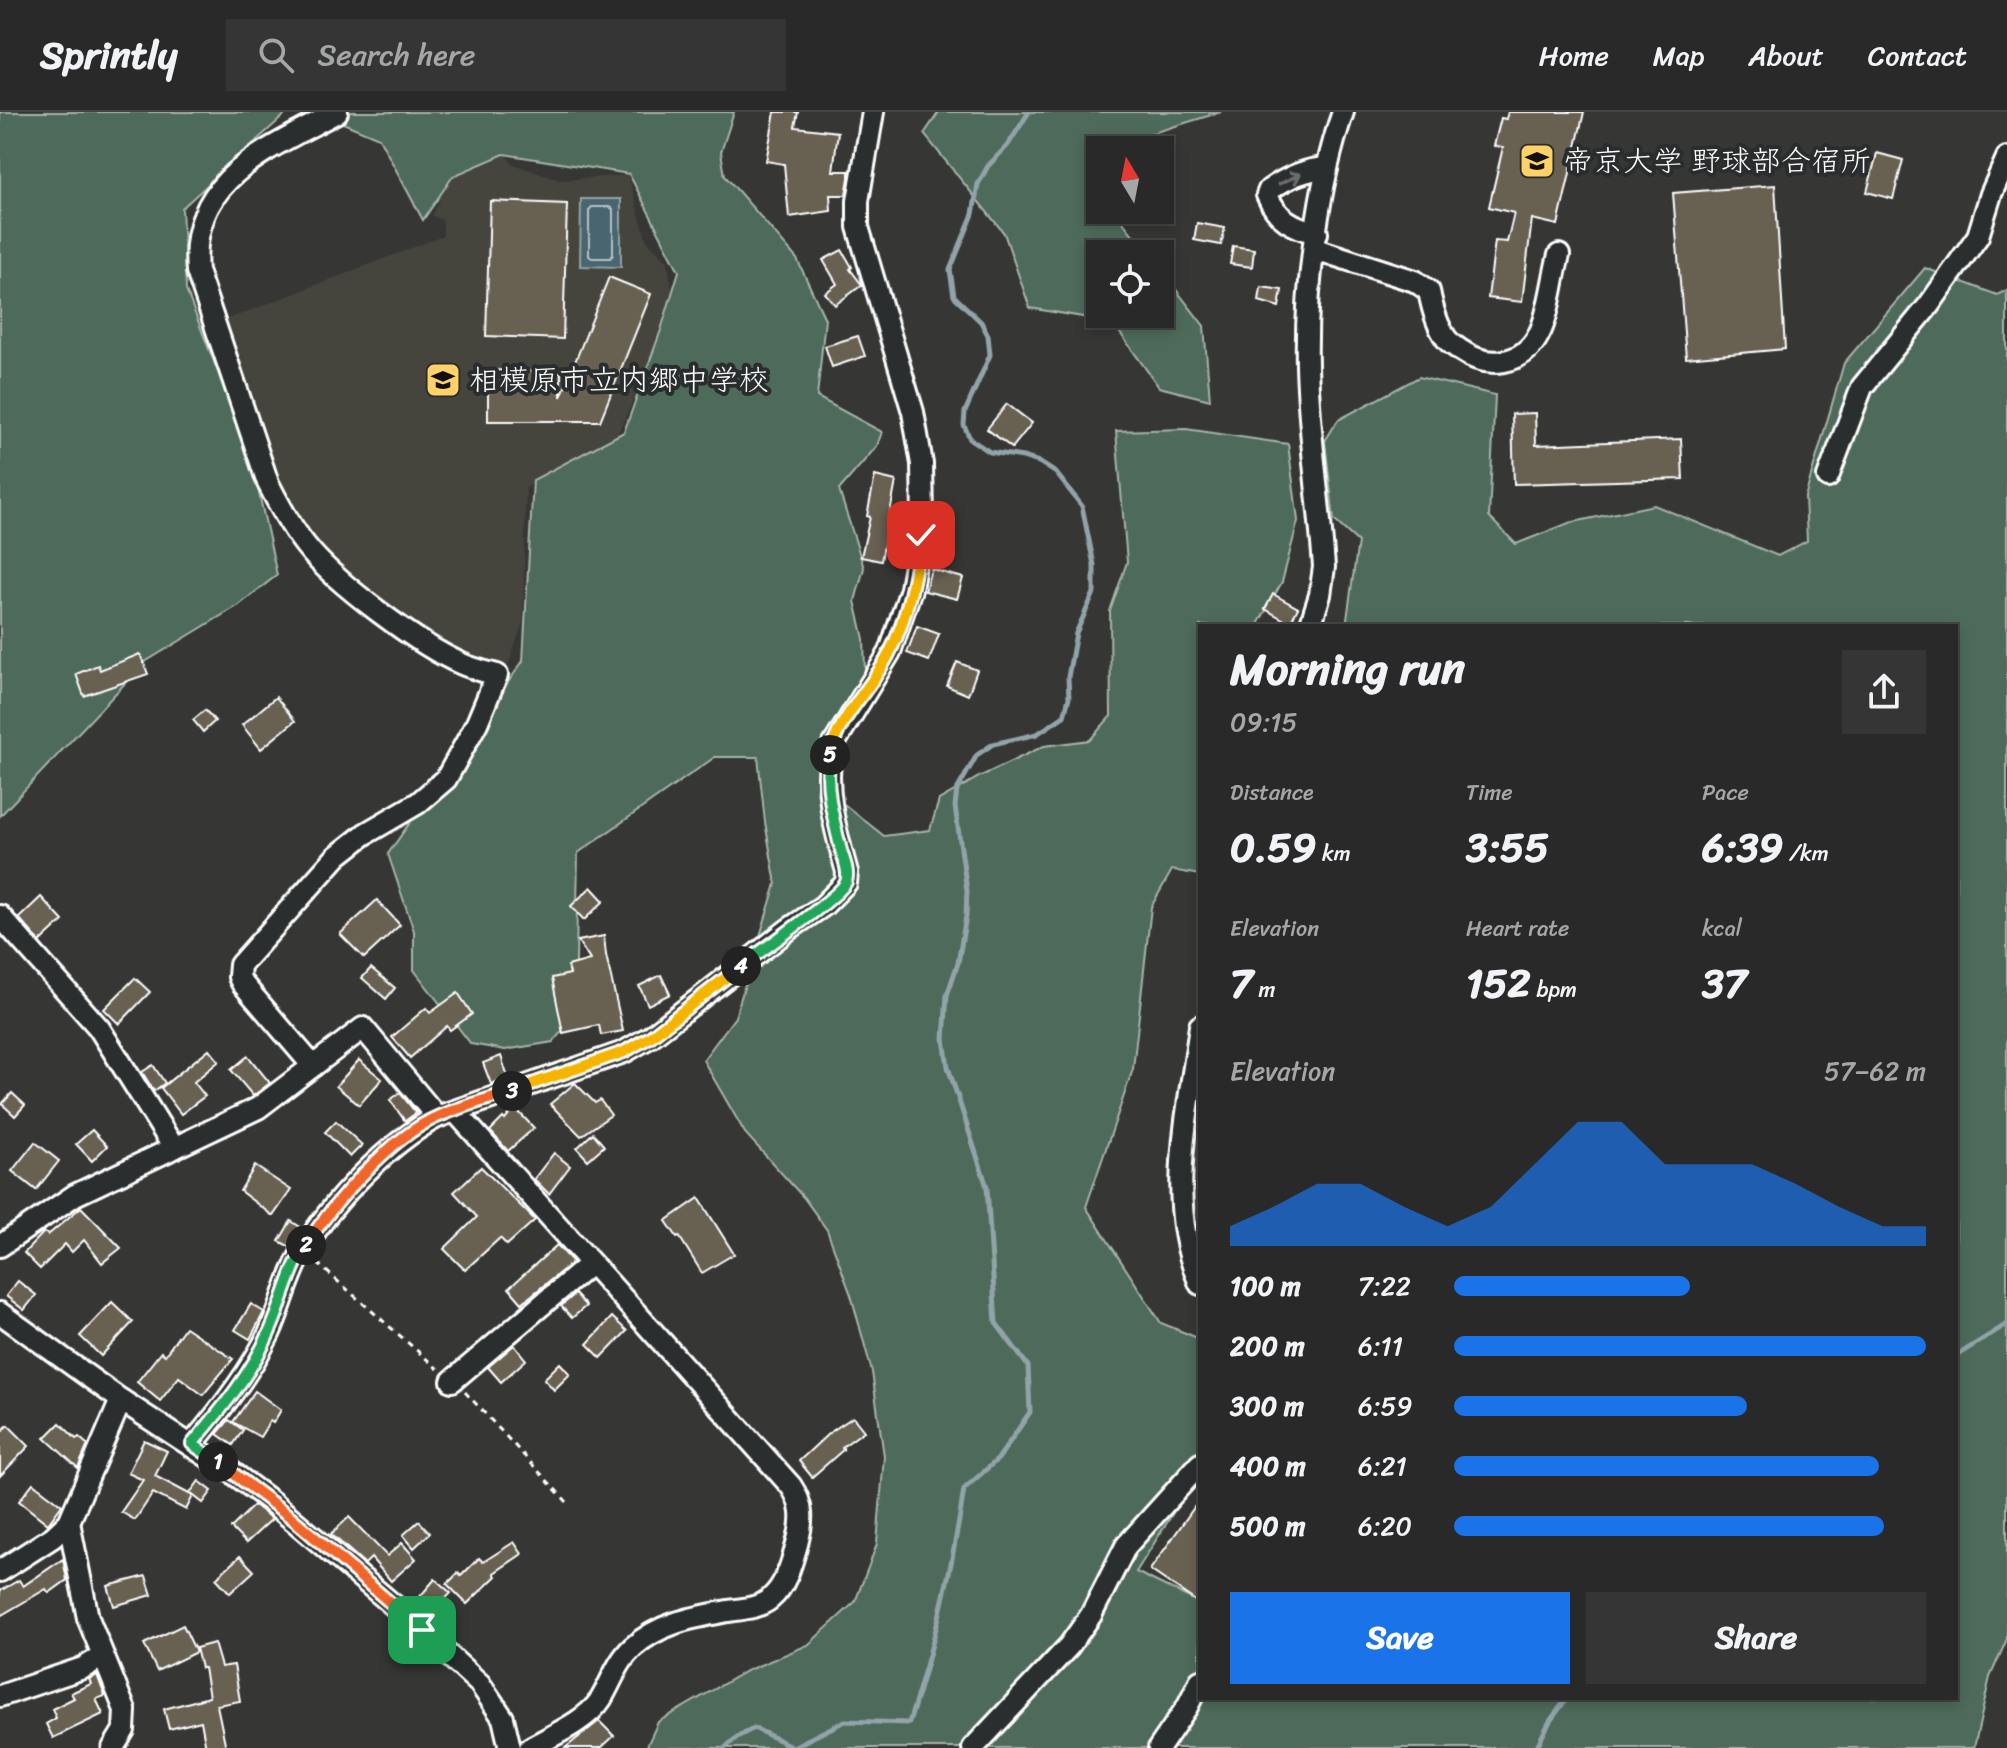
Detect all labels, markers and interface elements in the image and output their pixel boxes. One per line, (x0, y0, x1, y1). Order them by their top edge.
search box (226, 19, 786, 91)
text: Sprintly (40, 22, 178, 89)
text: Search here (318, 28, 476, 82)
text: Home (1539, 31, 1609, 80)
text: Map (1653, 31, 1704, 80)
text: About (1748, 31, 1824, 80)
text: Contact (1868, 31, 1967, 80)
icon: search (254, 33, 298, 77)
place label: 帝京大学 野球部合宿所 (1563, 134, 1871, 188)
north arrow (1086, 136, 1174, 224)
map controls (1086, 136, 1174, 328)
school or university icon: 帝京大学 野球部合宿所 (1518, 142, 1556, 180)
one-way arrow (1277, 171, 1301, 186)
button: locate (1086, 240, 1174, 328)
place label: 相模原市立内郷中学校 (469, 353, 769, 407)
school or university icon: 相模原市立内郷中学校 (424, 361, 462, 399)
pin (887, 501, 955, 569)
icon: check (899, 513, 943, 557)
text: Morning run (1230, 630, 1465, 708)
button: share (1842, 650, 1926, 734)
text: 09:15 (1230, 699, 1297, 745)
pin: 5 (810, 735, 850, 775)
text: 5 (823, 735, 837, 774)
text: Distance (1230, 773, 1314, 812)
text: Time (1466, 773, 1513, 812)
text: Pace (1702, 773, 1749, 812)
text: 0.59 (1230, 812, 1316, 883)
text: 3:55 (1466, 812, 1549, 883)
text: 6:39 (1702, 812, 1783, 883)
text: km (1316, 834, 1351, 873)
text: /km (1783, 834, 1829, 873)
text: Elevation (1230, 909, 1319, 948)
text: Heart rate (1466, 909, 1569, 948)
text: kcal (1702, 909, 1742, 948)
pin: 4 (721, 946, 761, 986)
text: 4 (734, 946, 748, 985)
text: 7 (1230, 948, 1253, 1019)
text: 152 (1466, 948, 1531, 1019)
text: 37 (1702, 948, 1747, 1019)
text: m (1253, 970, 1275, 1009)
text: bpm (1531, 970, 1577, 1009)
text: Elevation (1230, 1048, 1335, 1094)
text: 57–62 m (1824, 1048, 1926, 1094)
pin: 3 (492, 1071, 532, 1111)
text: 3 (506, 1071, 518, 1110)
pin: 2 (286, 1225, 326, 1265)
text: 2 (300, 1225, 312, 1264)
text: 100 m (1230, 1263, 1301, 1309)
text: 7:22 (1358, 1263, 1411, 1309)
text: 200 m (1230, 1323, 1305, 1369)
text: 6:11 (1358, 1323, 1403, 1369)
text: 300 m (1230, 1383, 1304, 1429)
text: 6:59 (1358, 1383, 1412, 1429)
pin: 1 (198, 1442, 238, 1482)
text: 1 (213, 1442, 223, 1481)
text: 400 m (1230, 1443, 1306, 1489)
text: 6:21 (1358, 1443, 1407, 1489)
text: 500 m (1230, 1503, 1305, 1549)
text: 6:20 (1358, 1503, 1412, 1549)
button: Save (1230, 1592, 1570, 1684)
button: Share (1586, 1592, 1926, 1684)
pin (388, 1596, 456, 1664)
icon: arrive (400, 1608, 444, 1652)

